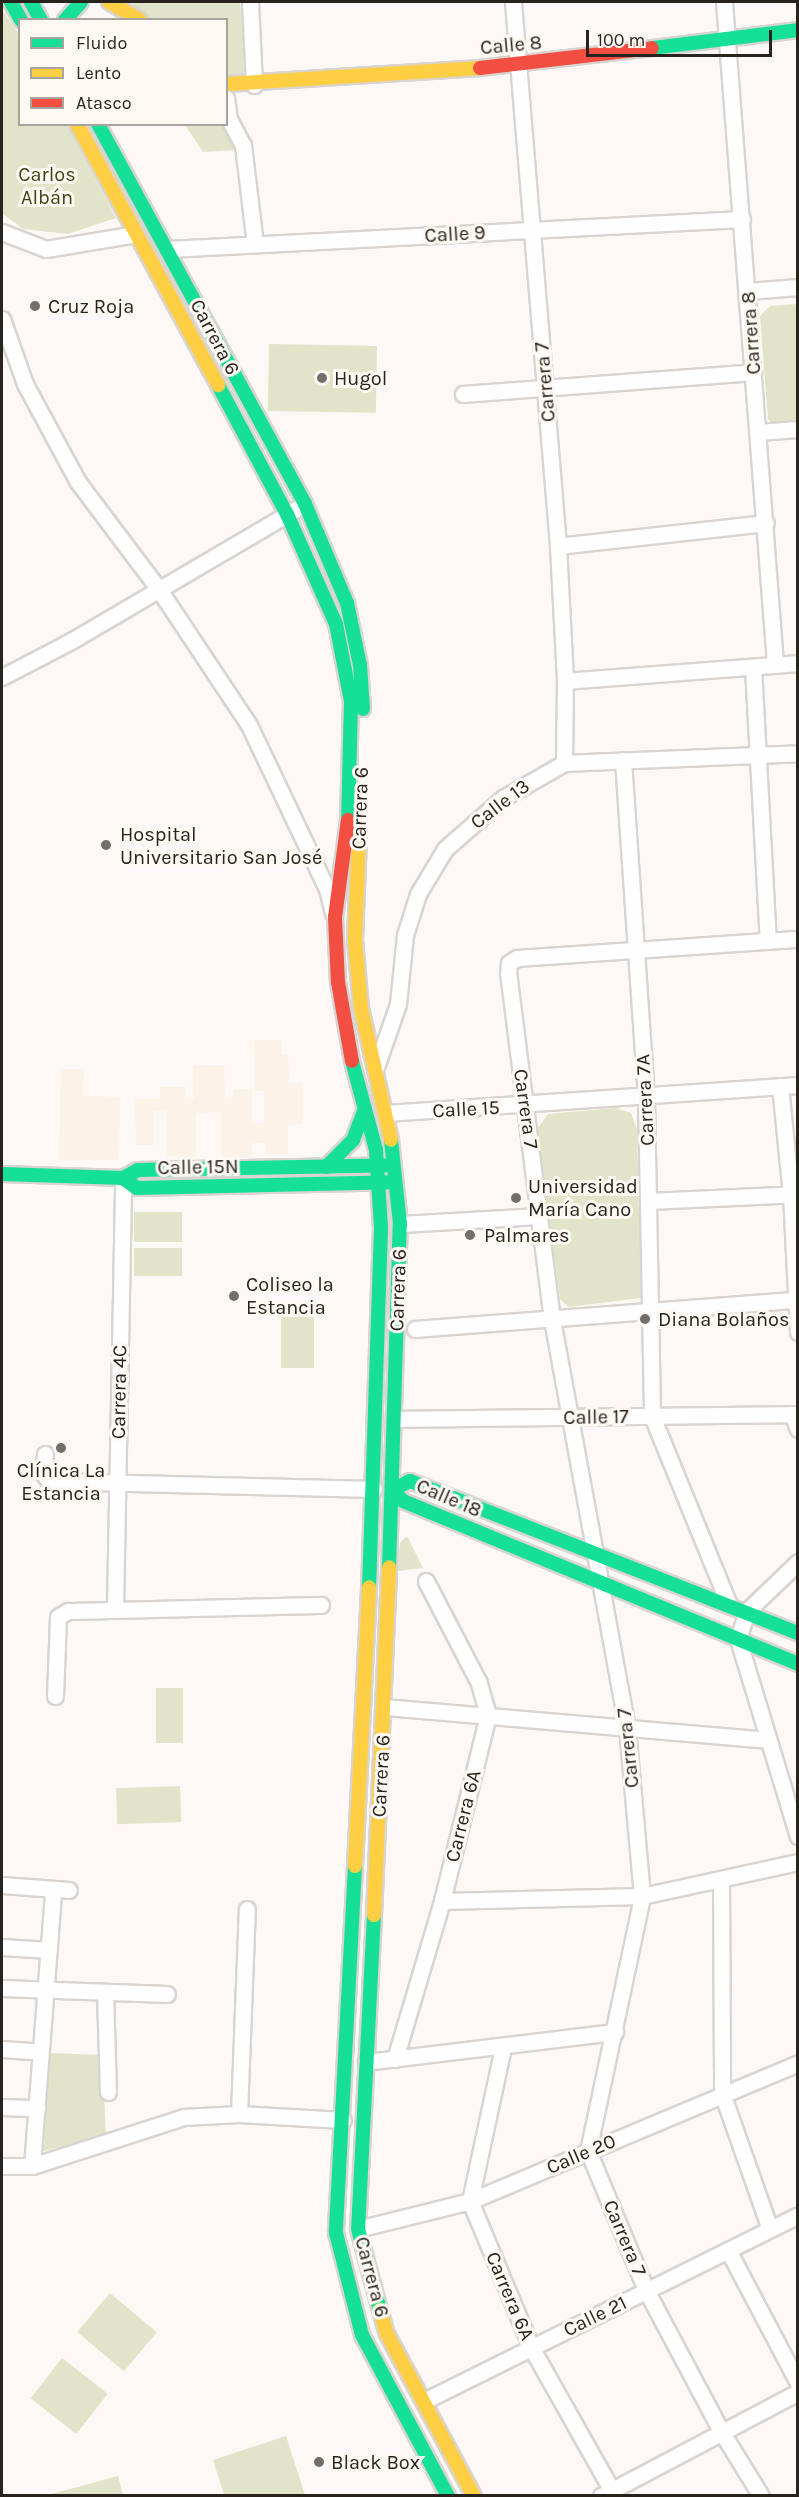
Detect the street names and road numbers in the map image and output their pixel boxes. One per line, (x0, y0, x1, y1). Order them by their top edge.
street label: Calle 8 (479, 30, 543, 60)
street label: Calle 9 (424, 220, 486, 248)
street label: Carrera 8 (736, 291, 766, 375)
street label: Carrera 6 (185, 295, 245, 379)
street label: Carrera 7 (530, 341, 560, 423)
street label: Carrera 6 (347, 766, 373, 850)
street label: Calle 13 (466, 774, 534, 834)
street label: Carrera 7A (631, 1053, 659, 1147)
street label: Carrera 7 (509, 1068, 543, 1150)
street label: Calle 15 (432, 1095, 500, 1123)
street label: Calle 15N (157, 1154, 239, 1180)
street label: Carrera 6 (385, 1248, 411, 1332)
street label: Carrera 4C (106, 1345, 132, 1439)
street label: Calle 17 (563, 1404, 629, 1430)
street label: Calle 18 (413, 1474, 485, 1522)
street label: Carrera 7 (612, 1707, 644, 1789)
street label: Carrera 6 (367, 1734, 395, 1818)
street label: Carrera 6A (440, 1768, 486, 1864)
street label: Calle 20 (543, 2129, 619, 2179)
street label: Carrera 7 (598, 2196, 652, 2280)
street label: Carrera 6 (350, 2234, 394, 2320)
street label: Carrera 6A (481, 2248, 539, 2344)
street label: Calle 21 (559, 2290, 631, 2342)

